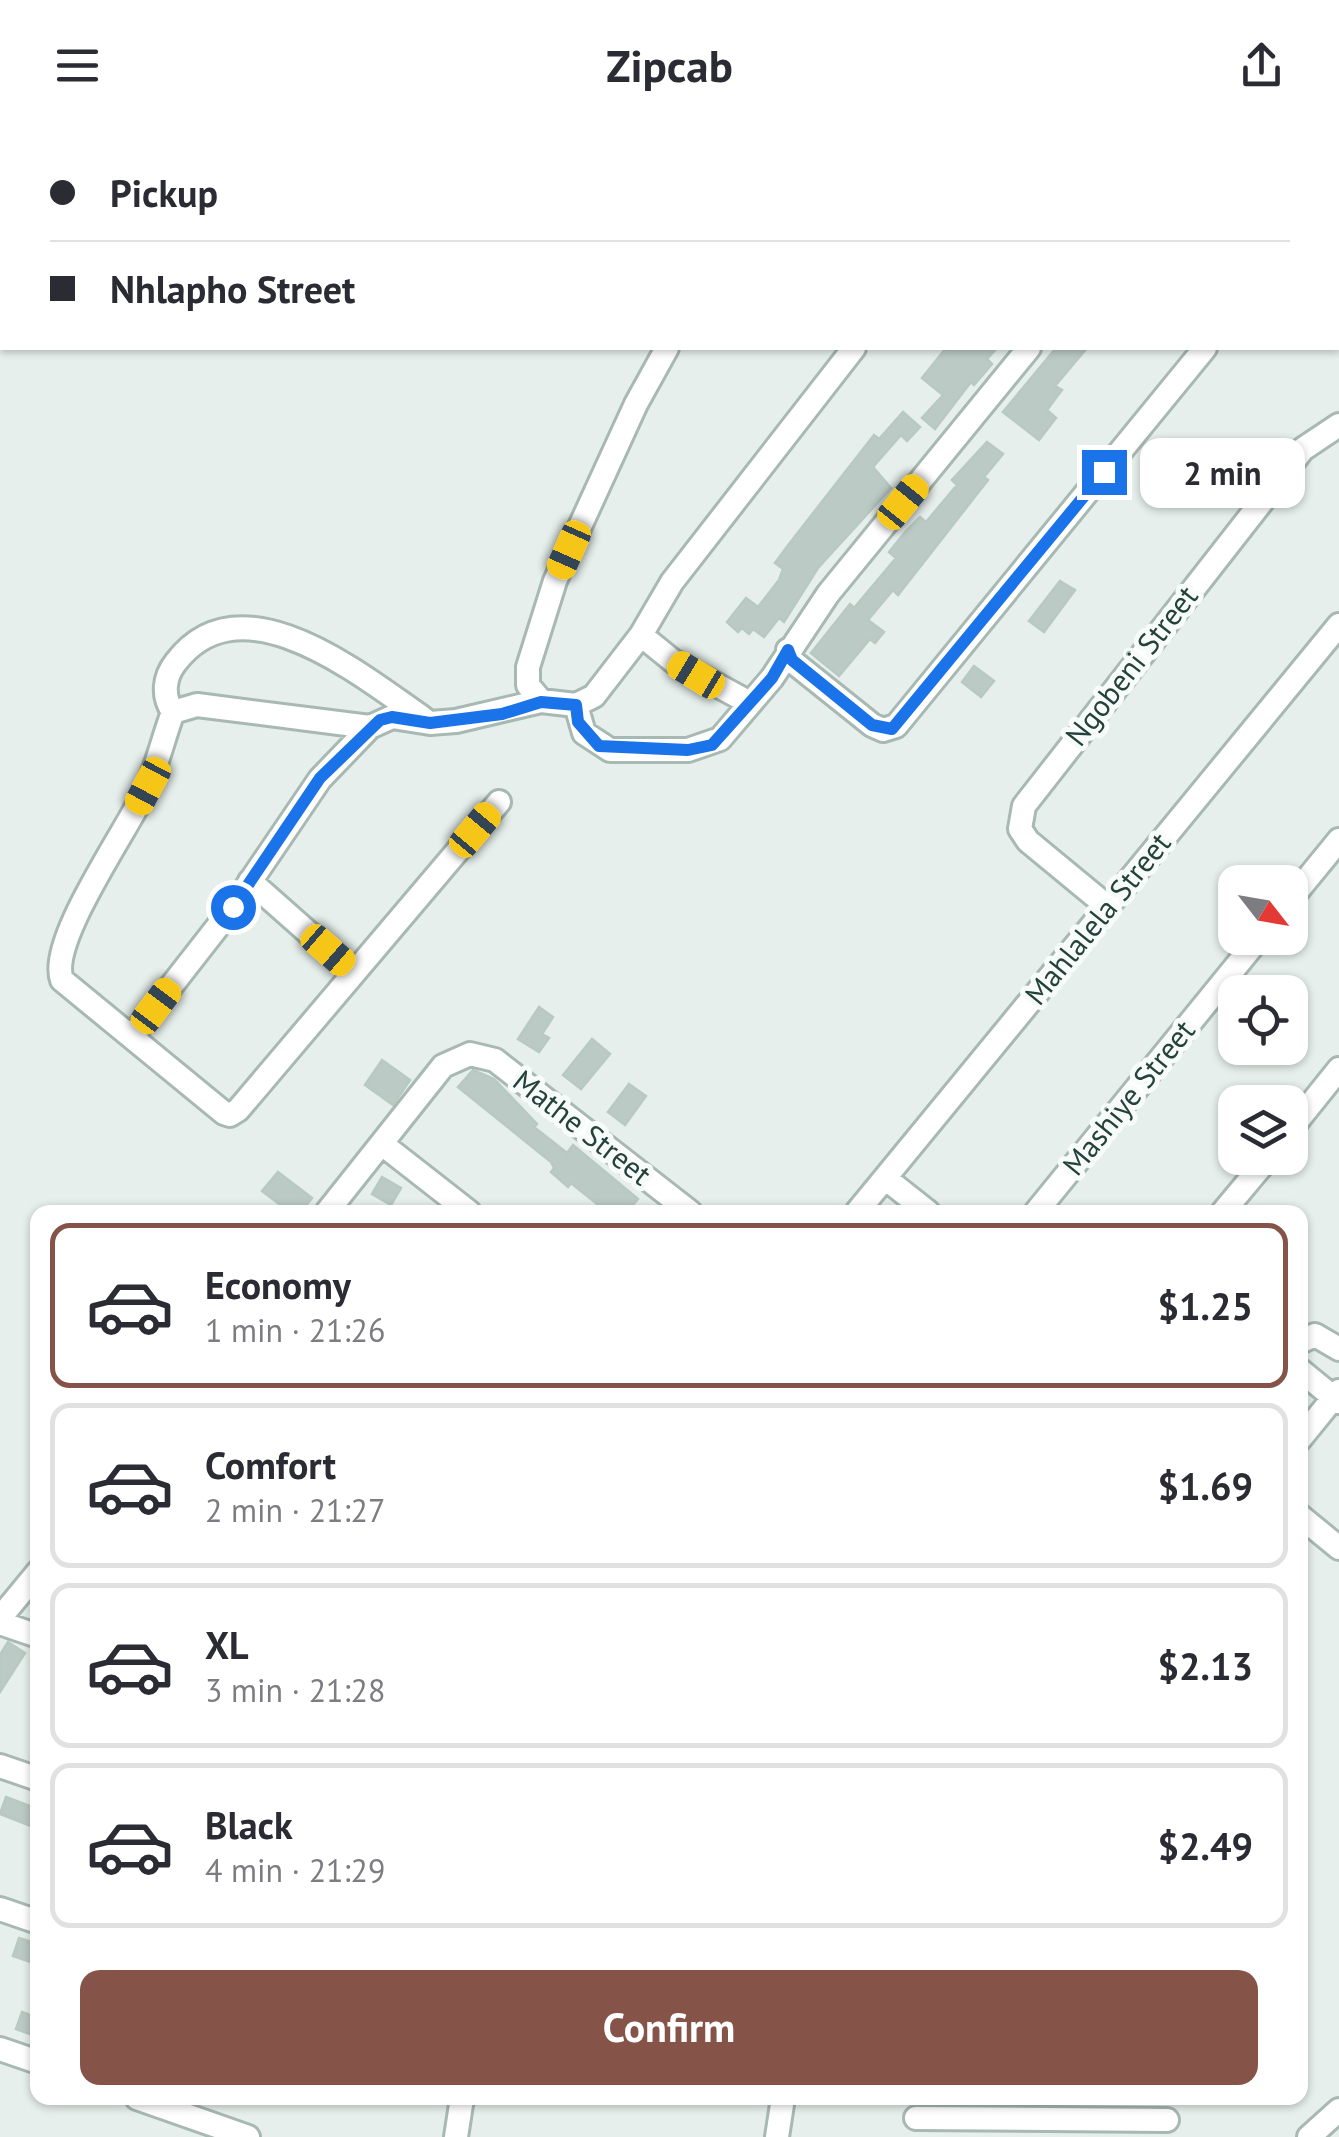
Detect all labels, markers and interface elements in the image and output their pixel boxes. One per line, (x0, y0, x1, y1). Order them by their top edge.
text: Zipcab (606, 36, 733, 94)
icon: menu (50, 38, 105, 93)
icon: share (1234, 38, 1289, 93)
text: Pickup (110, 168, 218, 217)
text: Nhlapho Street (110, 264, 355, 313)
callout: 2 min (1139, 437, 1304, 507)
route end (1082, 450, 1127, 495)
text: 2 min (1183, 452, 1262, 494)
car (872, 469, 934, 535)
car (543, 516, 595, 584)
street label: Ngobeni Street (1056, 577, 1206, 753)
car (663, 647, 729, 703)
car (121, 752, 175, 820)
car (444, 797, 506, 863)
street label: Mahlalela Street (1015, 824, 1178, 1012)
north arrow (1218, 865, 1308, 955)
map controls (1218, 865, 1308, 1175)
route start (211, 885, 256, 930)
car (296, 919, 360, 981)
car (126, 973, 186, 1039)
button: locate (1218, 975, 1308, 1065)
street label: Mashiye Street (1053, 1011, 1203, 1183)
street label: Mathe Street (506, 1061, 660, 1193)
button: layers (1218, 1085, 1308, 1175)
text: Economy (205, 1260, 351, 1309)
icon: car (85, 1261, 175, 1351)
text: $1.25 (1157, 1281, 1253, 1330)
text: 1 min · 21:26 (205, 1309, 385, 1351)
text: Comfort (205, 1440, 336, 1489)
icon: car (85, 1441, 175, 1531)
text: $1.69 (1157, 1461, 1253, 1510)
text: 2 min · 21:27 (205, 1489, 385, 1531)
text: XL (205, 1620, 249, 1669)
icon: car (85, 1621, 175, 1711)
text: $2.13 (1157, 1641, 1253, 1690)
text: 3 min · 21:28 (205, 1669, 385, 1711)
text: Black (205, 1800, 293, 1849)
icon: car (85, 1801, 175, 1891)
text: $2.49 (1157, 1821, 1253, 1870)
text: 4 min · 21:29 (205, 1849, 385, 1891)
button: Confirm (80, 1970, 1258, 2085)

